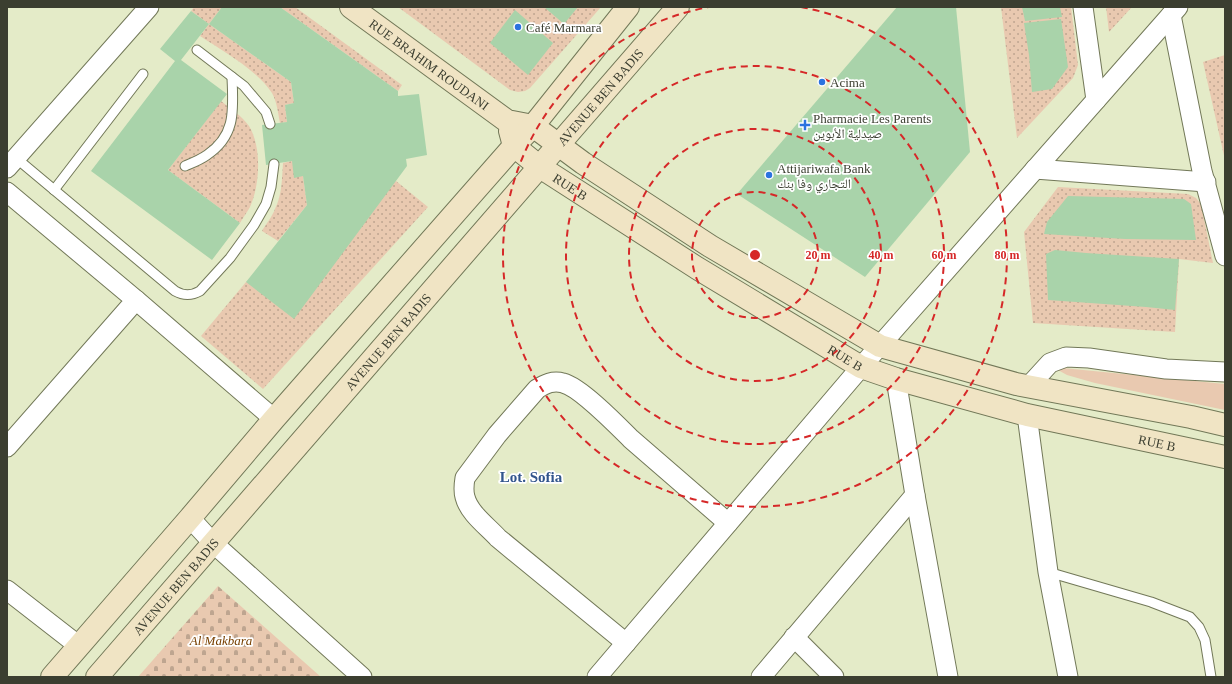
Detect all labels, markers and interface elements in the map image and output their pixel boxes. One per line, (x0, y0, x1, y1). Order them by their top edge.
street label: RUE BRAHIM ROUDANI (366, 16, 492, 113)
place label: Café Marmara (526, 20, 602, 35)
marker: Café Marmara (513, 22, 523, 32)
street label: AVENUE BEN BADIS (554, 46, 647, 149)
place label: Acima (830, 75, 865, 90)
marker: Acima (817, 77, 827, 87)
place label: Pharmacie Les Parents صيدلية الأبوين (813, 111, 931, 142)
marker: Pharmacie Les Parents صيدلية الأبوين (800, 120, 810, 130)
place label: Attijariwafa Bank التجاري وفا بنك (777, 161, 871, 194)
street label: RUE B (550, 170, 590, 204)
marker: Attijariwafa Bank التجاري وفا بنك (764, 170, 774, 180)
centre of rings (748, 248, 762, 262)
text: 20 m (806, 248, 831, 262)
text: 40 m (869, 248, 894, 262)
text: 60 m (932, 248, 957, 262)
text: 80 m (995, 248, 1020, 262)
street label: AVENUE BEN BADIS (342, 290, 434, 393)
street label: RUE B (825, 342, 866, 374)
street label: RUE B (1137, 432, 1177, 454)
district label: Lot. Sofia (500, 469, 563, 485)
street label: AVENUE BEN BADIS (130, 535, 222, 638)
park label: Al Makbara (189, 633, 253, 648)

